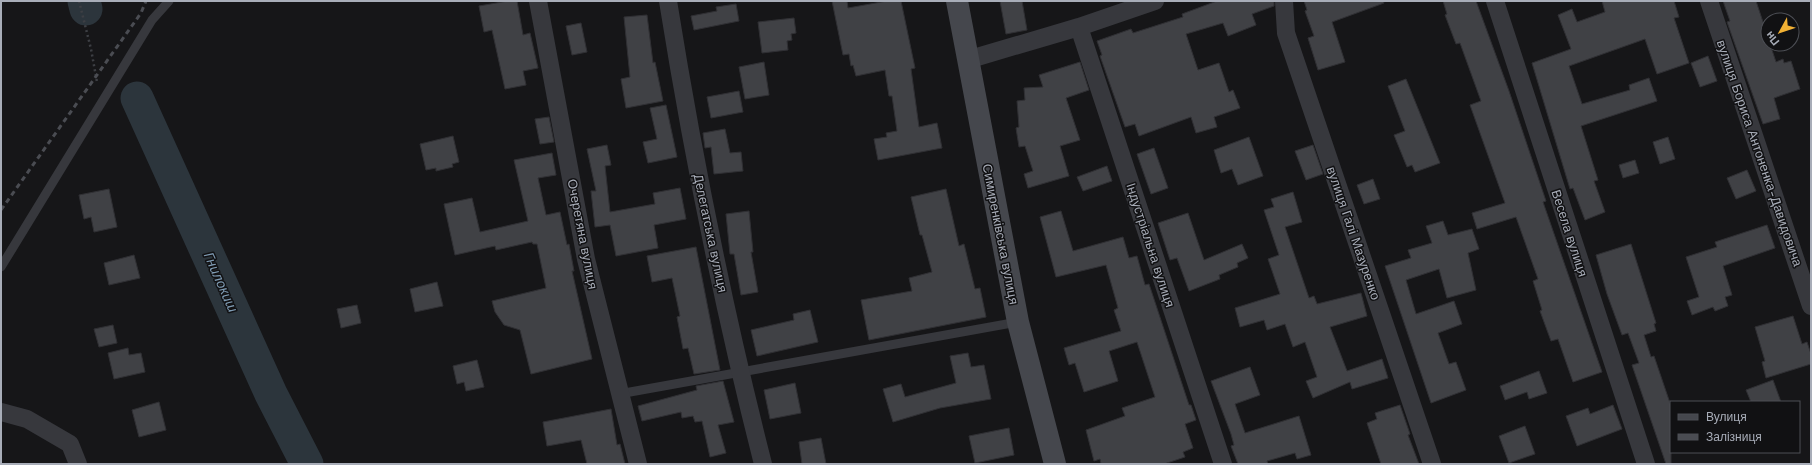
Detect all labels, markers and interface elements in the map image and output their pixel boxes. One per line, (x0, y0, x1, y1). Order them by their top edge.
north arrow (1760, 12, 1800, 52)
text: Пн (1763, 28, 1782, 48)
street label: вулиця Бориса Антоненка-Давидовича (1714, 38, 1806, 269)
street label: Симиренківська вулиця (980, 163, 1022, 306)
street label: вулиця Галі Мазуренко (1324, 165, 1383, 302)
street label: Делегатська вулиця (691, 173, 730, 294)
street label: Очеретяна вулиця (564, 178, 601, 291)
street label: Індустріальна вулиця (1123, 181, 1178, 309)
street label: Весела вулиця (1548, 188, 1591, 279)
water label: Гнилокиш (201, 249, 242, 315)
legend (1670, 401, 1800, 453)
text: Вулиця (1706, 410, 1747, 424)
text: Залізниця (1706, 430, 1762, 444)

